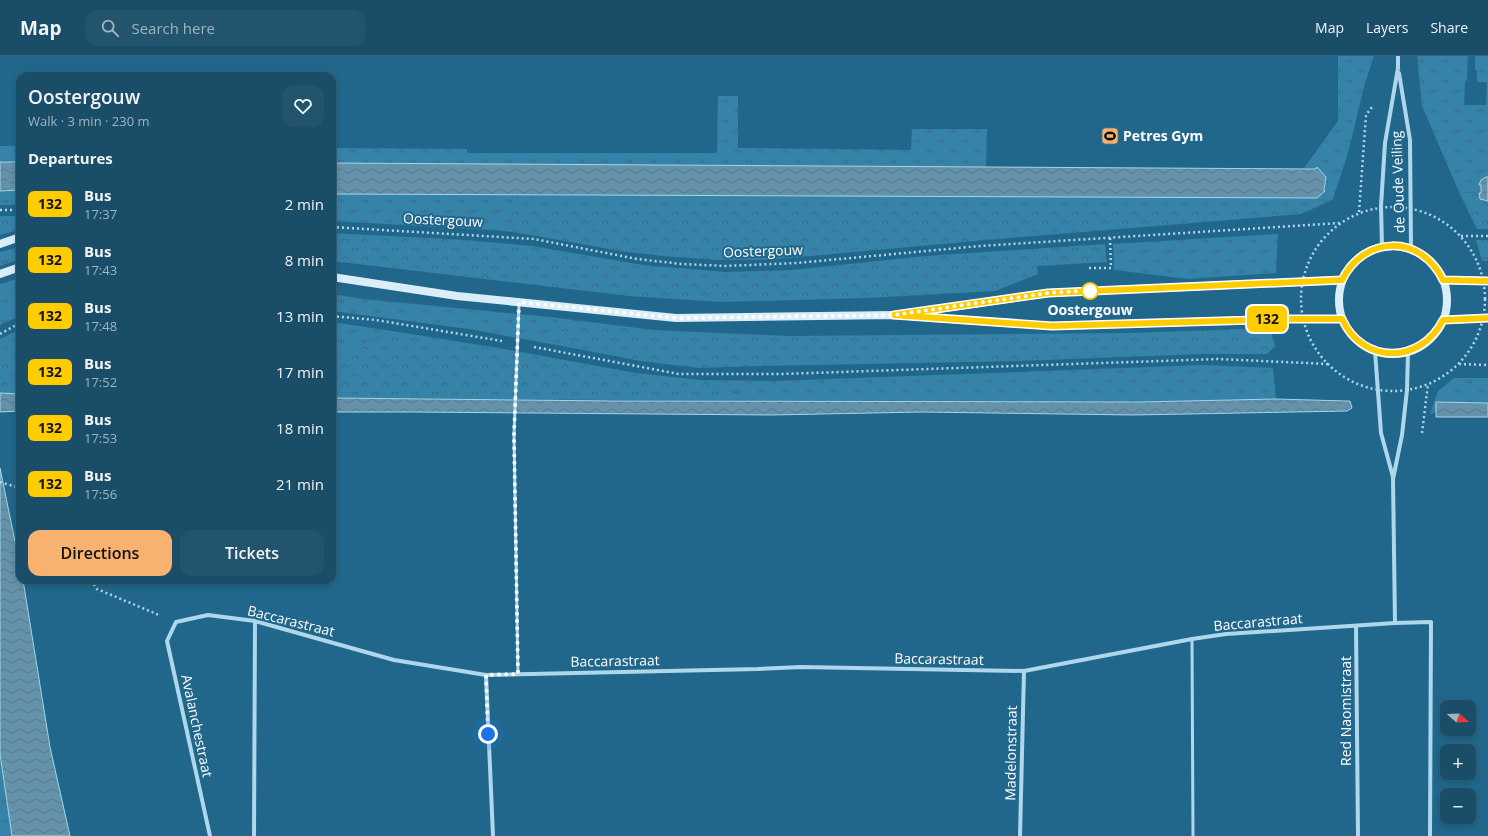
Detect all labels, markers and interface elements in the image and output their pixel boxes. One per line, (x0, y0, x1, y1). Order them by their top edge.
search box (85, 10, 365, 46)
text: Map (20, 15, 61, 41)
icon: search (99, 17, 121, 39)
text: Search here (131, 18, 215, 38)
text: Map (1315, 18, 1344, 37)
text: Layers (1366, 18, 1408, 37)
text: Share (1430, 18, 1468, 37)
text: Oostergouw (28, 84, 140, 110)
button: heart (282, 85, 324, 127)
text: Walk · 3 min · 230 m (28, 112, 150, 130)
sports icon: Petres Gym (1100, 126, 1120, 146)
place label: Petres Gym (1123, 126, 1203, 145)
street label: de Oude Veiling (1386, 130, 1409, 234)
text: Departures (28, 148, 113, 168)
text: Bus (84, 185, 111, 205)
text: 132 (38, 194, 62, 213)
text: 2 min (285, 194, 324, 214)
text: 17:37 (84, 205, 117, 223)
street label: Oostergouw (403, 208, 484, 231)
street label: Oostergouw (723, 240, 803, 261)
text: Bus (84, 241, 111, 261)
text: 132 (38, 250, 62, 269)
text: 8 min (285, 250, 324, 270)
text: 17:43 (84, 261, 117, 279)
marker: Oostergouw (1081, 282, 1099, 300)
text: Bus (84, 297, 111, 317)
place label: Oostergouw (1047, 300, 1133, 319)
text: 132 (38, 306, 62, 325)
text: 13 min (276, 306, 324, 326)
line badge: 132 (1244, 306, 1290, 332)
text: 132 (1255, 309, 1279, 328)
text: 17:48 (84, 317, 117, 335)
text: Bus (84, 353, 111, 373)
text: 132 (38, 362, 62, 381)
text: 17 min (276, 362, 324, 382)
text: 17:52 (84, 373, 117, 391)
text: Bus (84, 409, 111, 429)
text: 132 (38, 418, 62, 437)
text: 18 min (276, 418, 324, 438)
text: 17:53 (84, 429, 117, 447)
text: Bus (84, 465, 111, 485)
text: 132 (38, 474, 62, 493)
text: 21 min (276, 474, 324, 494)
text: 17:56 (84, 485, 117, 503)
button: Directions (28, 530, 172, 576)
button: Tickets (180, 530, 324, 576)
street label: Baccarastraat (245, 600, 337, 641)
street label: Baccarastraat (1213, 608, 1303, 635)
street label: Baccarastraat (894, 648, 984, 669)
street label: Baccarastraat (570, 650, 660, 671)
street label: Red Naomistraat (1336, 656, 1355, 766)
street label: Avalanchestraat (177, 673, 218, 779)
north arrow (1440, 700, 1476, 736)
map controls (1440, 700, 1476, 824)
street label: Madelonstraat (1000, 705, 1021, 801)
your location (478, 724, 498, 744)
button: + (1440, 744, 1476, 780)
button: − (1440, 788, 1476, 824)

